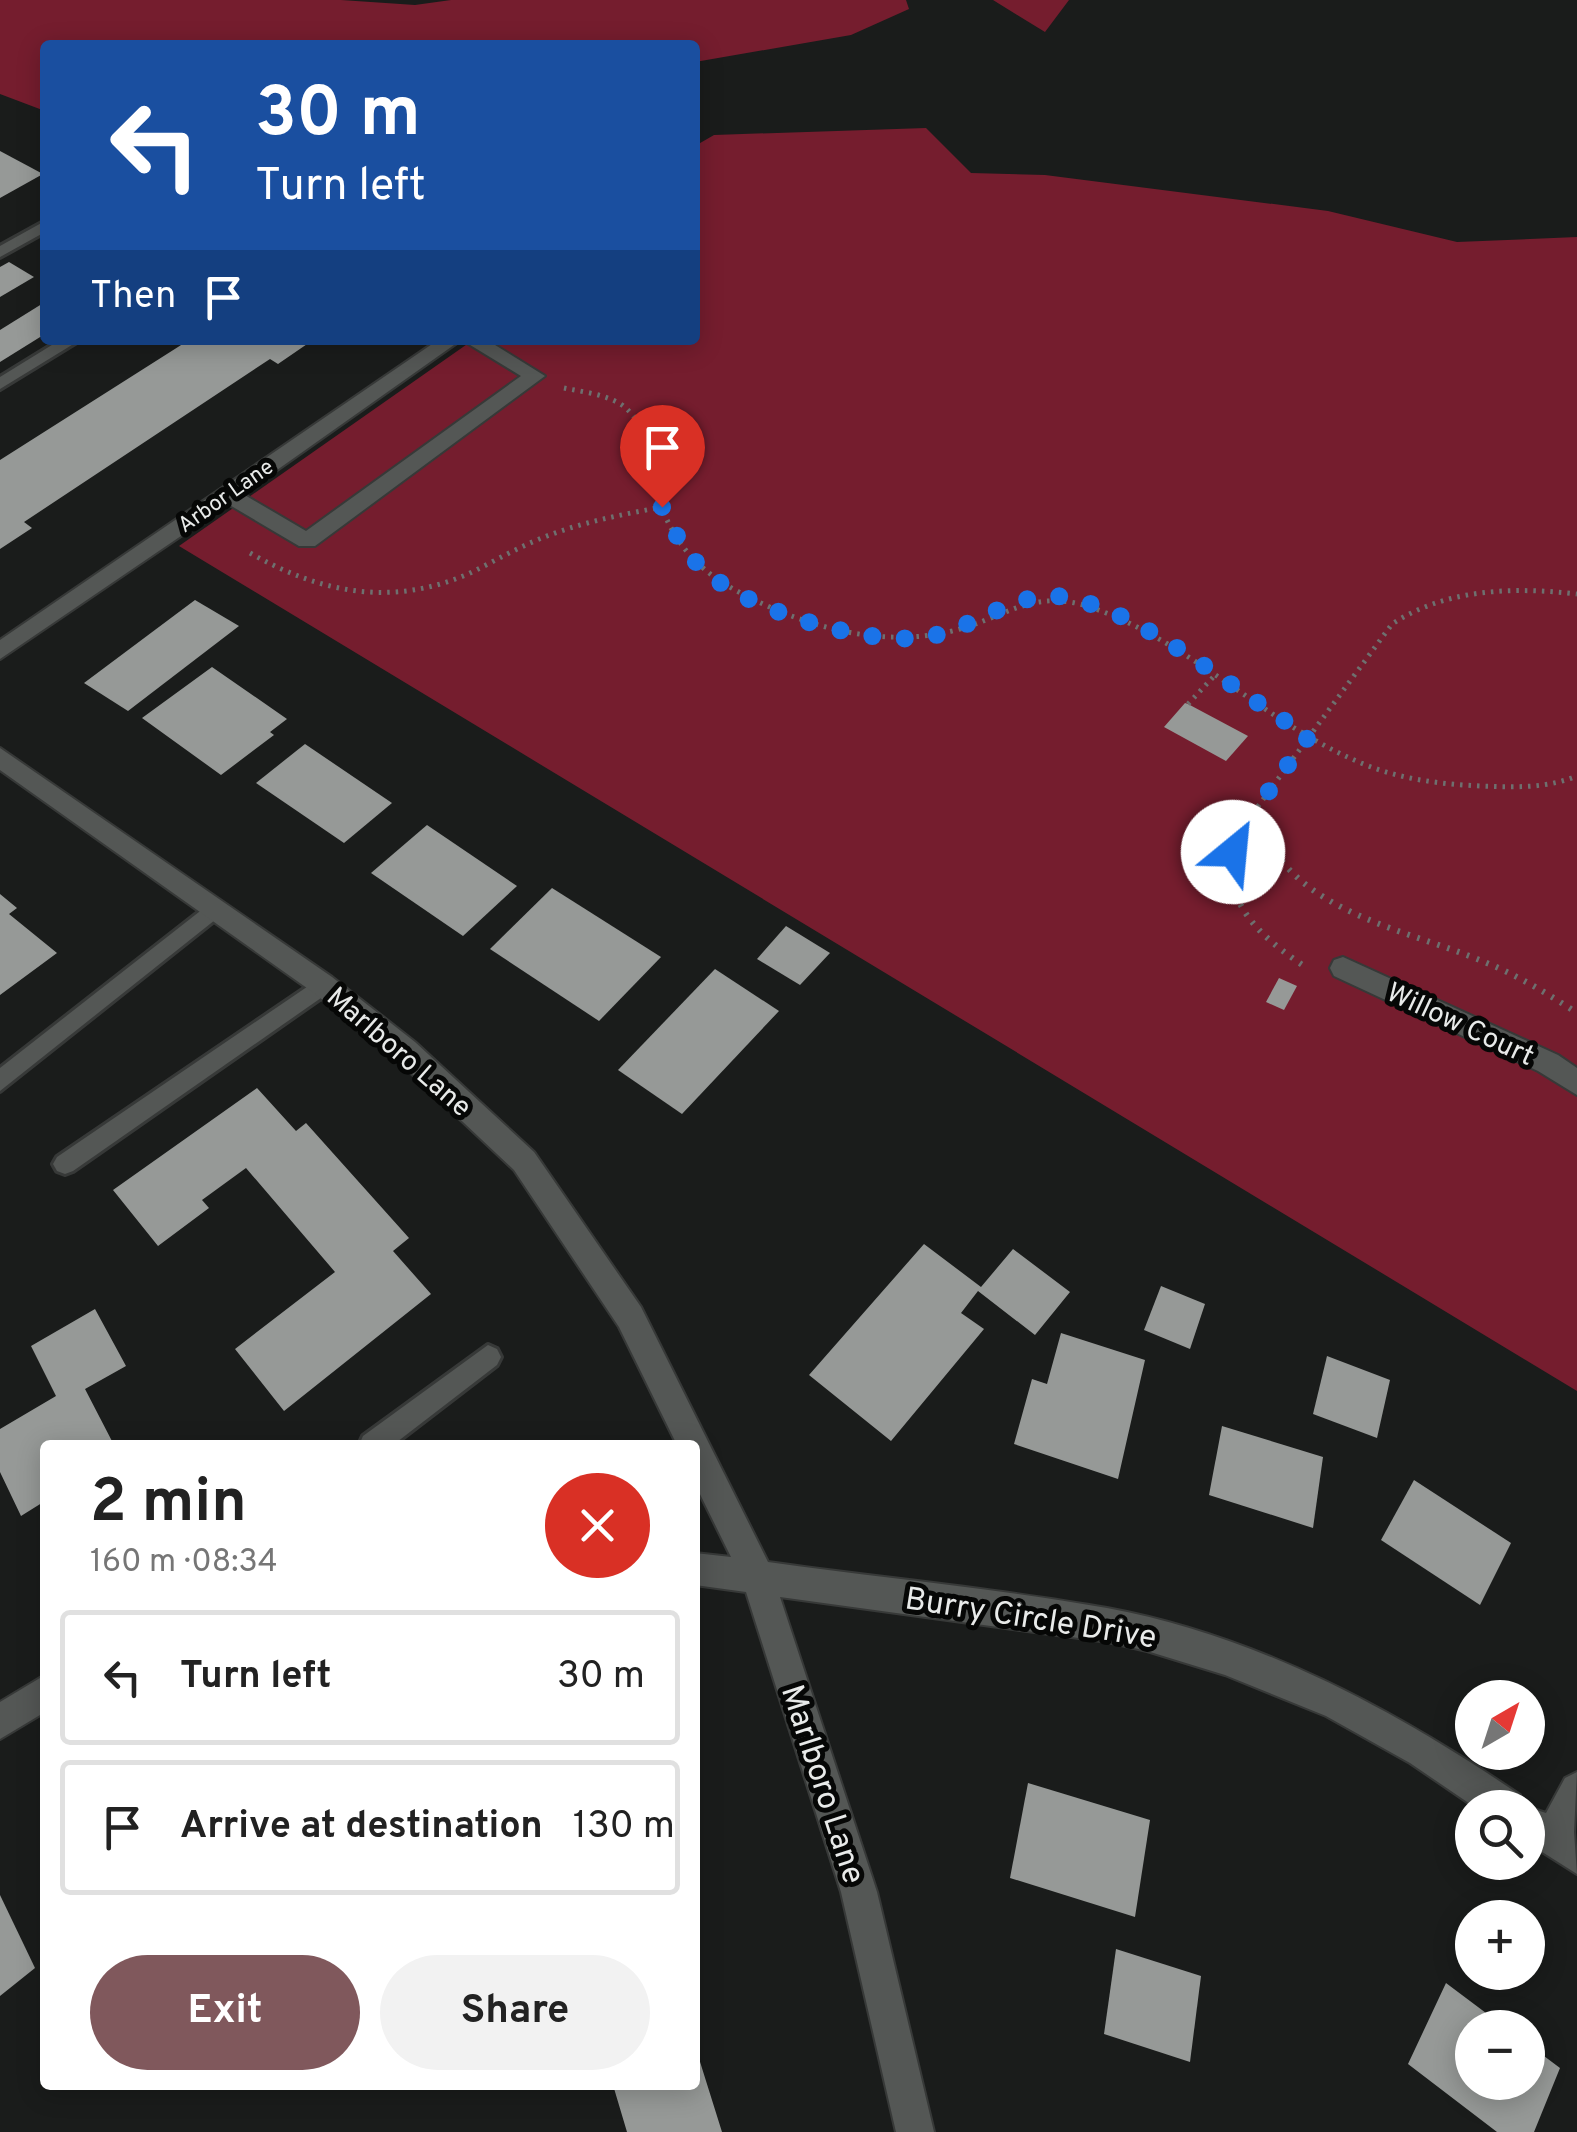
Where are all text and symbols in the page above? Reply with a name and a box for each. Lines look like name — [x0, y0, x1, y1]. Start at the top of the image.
text: 30 m — [255, 72, 421, 161]
icon: left — [90, 80, 220, 210]
text: Turn left — [255, 159, 426, 216]
icon: arrive — [196, 270, 251, 325]
text: Then — [90, 273, 176, 322]
pin — [620, 405, 705, 508]
icon: arrive — [635, 420, 690, 475]
street label: Arbor Lane — [173, 454, 280, 540]
position arrow — [1181, 800, 1285, 904]
street label: Willow Court — [1380, 976, 1539, 1076]
street label: Marlboro Lane — [318, 980, 478, 1126]
text: 2 min — [90, 1467, 247, 1543]
button: close — [545, 1473, 650, 1578]
text: 160 m · 08:34 — [90, 1543, 278, 1583]
street label: Burry Circle Drive — [902, 1580, 1159, 1660]
icon: left — [95, 1650, 150, 1705]
text: Turn left — [180, 1653, 332, 1702]
text: 30 m — [557, 1653, 645, 1702]
street label: Marlboro Lane — [770, 1680, 872, 1889]
north arrow — [1455, 1680, 1545, 1770]
map controls — [1455, 1680, 1545, 2100]
button: search — [1455, 1790, 1545, 1880]
icon: arrive — [95, 1800, 150, 1855]
text: Arrive at destination — [180, 1803, 543, 1852]
text: 130 m — [573, 1803, 675, 1852]
button: + — [1455, 1900, 1545, 1990]
button: Exit — [90, 1955, 360, 2070]
button: Share — [380, 1955, 650, 2070]
button: − — [1455, 2010, 1545, 2100]

